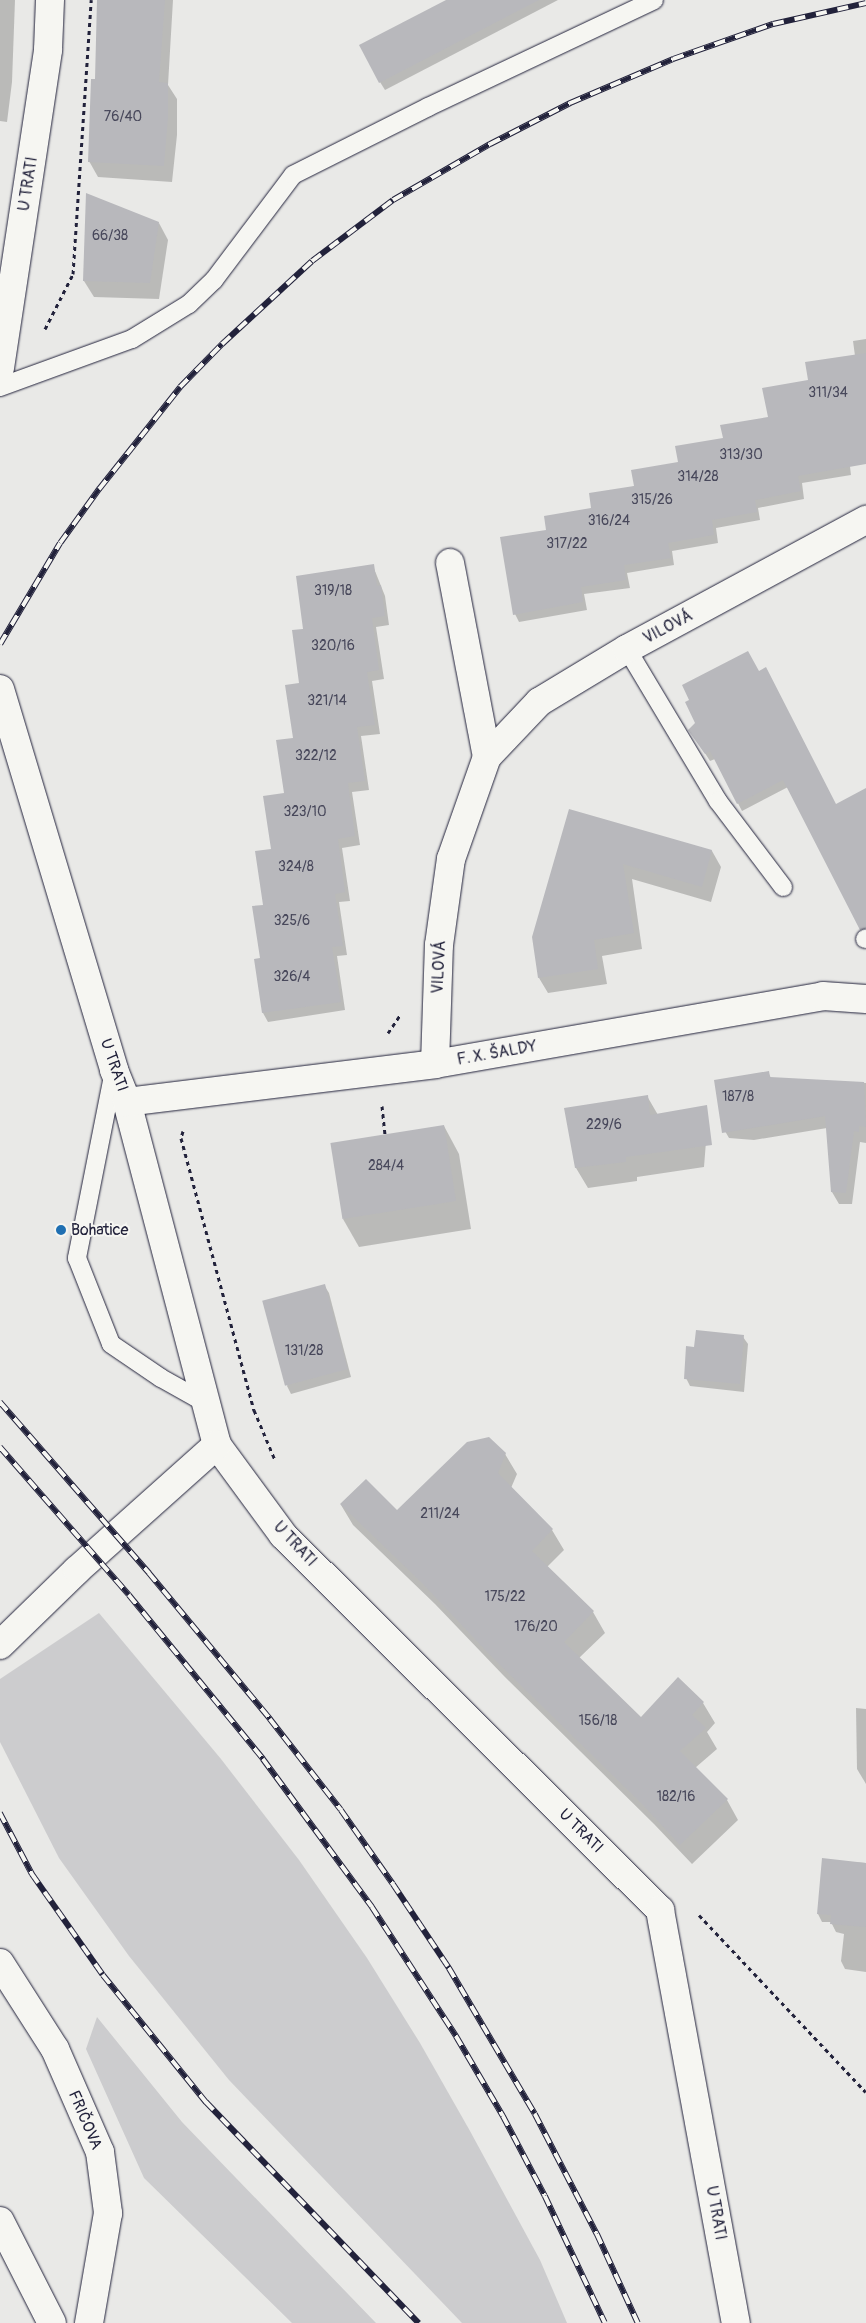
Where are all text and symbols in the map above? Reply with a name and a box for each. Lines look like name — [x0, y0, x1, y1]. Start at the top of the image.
house number: 76/40 — [104, 109, 142, 125]
street label: U TRATI — [14, 155, 42, 213]
house number: 66/38 — [92, 228, 128, 244]
house number: 311/34 — [808, 385, 848, 401]
house number: 313/30 — [719, 447, 763, 463]
house number: 314/28 — [677, 469, 719, 485]
house number: 315/26 — [631, 492, 673, 508]
house number: 316/24 — [588, 513, 630, 529]
house number: 317/22 — [546, 536, 588, 552]
house number: 319/18 — [314, 583, 352, 599]
street label: VILOVÁ — [640, 606, 696, 648]
house number: 320/16 — [311, 638, 355, 654]
house number: 321/14 — [307, 693, 347, 709]
house number: 322/12 — [295, 748, 337, 764]
house number: 323/10 — [283, 804, 327, 820]
house number: 324/8 — [278, 859, 314, 875]
house number: 325/6 — [274, 913, 310, 929]
street label: VILOVÁ — [428, 940, 450, 994]
house number: 326/4 — [274, 969, 310, 985]
street label: U TRATI — [96, 1036, 132, 1094]
street label: F. X. ŠALDY — [456, 1037, 538, 1069]
house number: 187/8 — [722, 1089, 754, 1105]
house number: 229/6 — [586, 1117, 622, 1133]
house number: 284/4 — [368, 1158, 404, 1174]
place label: Bohatice — [71, 1220, 128, 1240]
marker: Bohatice — [55, 1224, 67, 1236]
house number: 131/28 — [285, 1343, 323, 1359]
house number: 211/24 — [420, 1506, 460, 1522]
street label: U TRATI — [269, 1517, 321, 1571]
house number: 175/22 — [484, 1589, 526, 1605]
house number: 176/20 — [514, 1619, 558, 1635]
house number: 156/18 — [579, 1713, 617, 1729]
house number: 182/16 — [656, 1789, 696, 1805]
street label: U TRATI — [555, 1805, 607, 1857]
street label: FRIČOVA — [64, 2088, 106, 2152]
street label: U TRATI — [702, 2184, 730, 2242]

